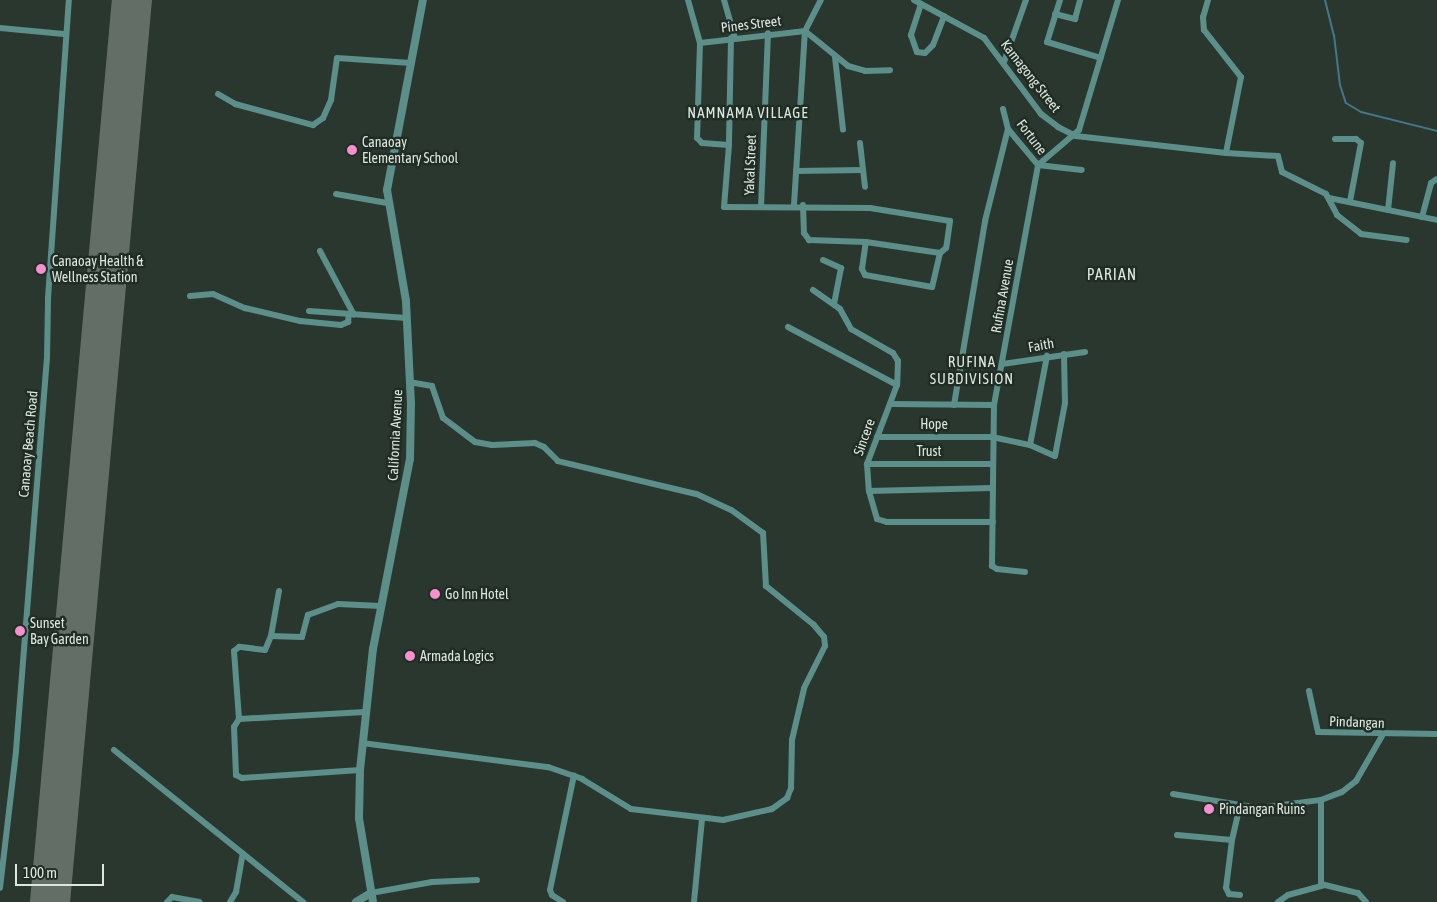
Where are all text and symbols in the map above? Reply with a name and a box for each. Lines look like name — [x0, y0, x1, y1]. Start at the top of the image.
street label: Pines Street — [720, 12, 782, 36]
street label: Kamagong Street — [997, 36, 1065, 116]
district label: NAMNAMA VILLAGE — [685, 104, 811, 122]
street label: Fortune — [1013, 116, 1051, 158]
place label: Canaoay Elementary School — [362, 134, 458, 166]
street label: Yakal Street — [741, 134, 759, 196]
marker: Canaoay Elementary School — [346, 144, 358, 156]
place label: Canaoay Health & Wellness Station — [52, 253, 144, 286]
street label: Rufina Avenue — [987, 258, 1017, 334]
marker: Canaoay Health & Wellness Station — [34, 262, 48, 276]
district label: PARIAN — [1086, 264, 1138, 284]
street label: Faith — [1027, 334, 1055, 356]
district label: RUFINA SUBDIVISION — [928, 352, 1016, 387]
street label: California Avenue — [384, 389, 406, 481]
street label: Canaoay Beach Road — [15, 390, 41, 498]
street label: Sincere — [850, 416, 878, 458]
street label: Hope — [920, 416, 948, 432]
street label: Trust — [916, 443, 942, 459]
place label: Go Inn Hotel — [445, 586, 509, 602]
marker: Go Inn Hotel — [429, 588, 441, 600]
place label: Sunset Bay Garden — [30, 615, 89, 648]
marker: Sunset Bay Garden — [14, 625, 26, 637]
place label: Armada Logics — [420, 648, 494, 664]
marker: Armada Logics — [404, 650, 416, 662]
street label: Pindangan — [1329, 713, 1385, 731]
place label: Pindangan Ruins — [1219, 801, 1305, 817]
marker: Pindangan Ruins — [1203, 803, 1215, 815]
scale bar — [18, 854, 106, 886]
text: 100 m — [23, 864, 57, 881]

